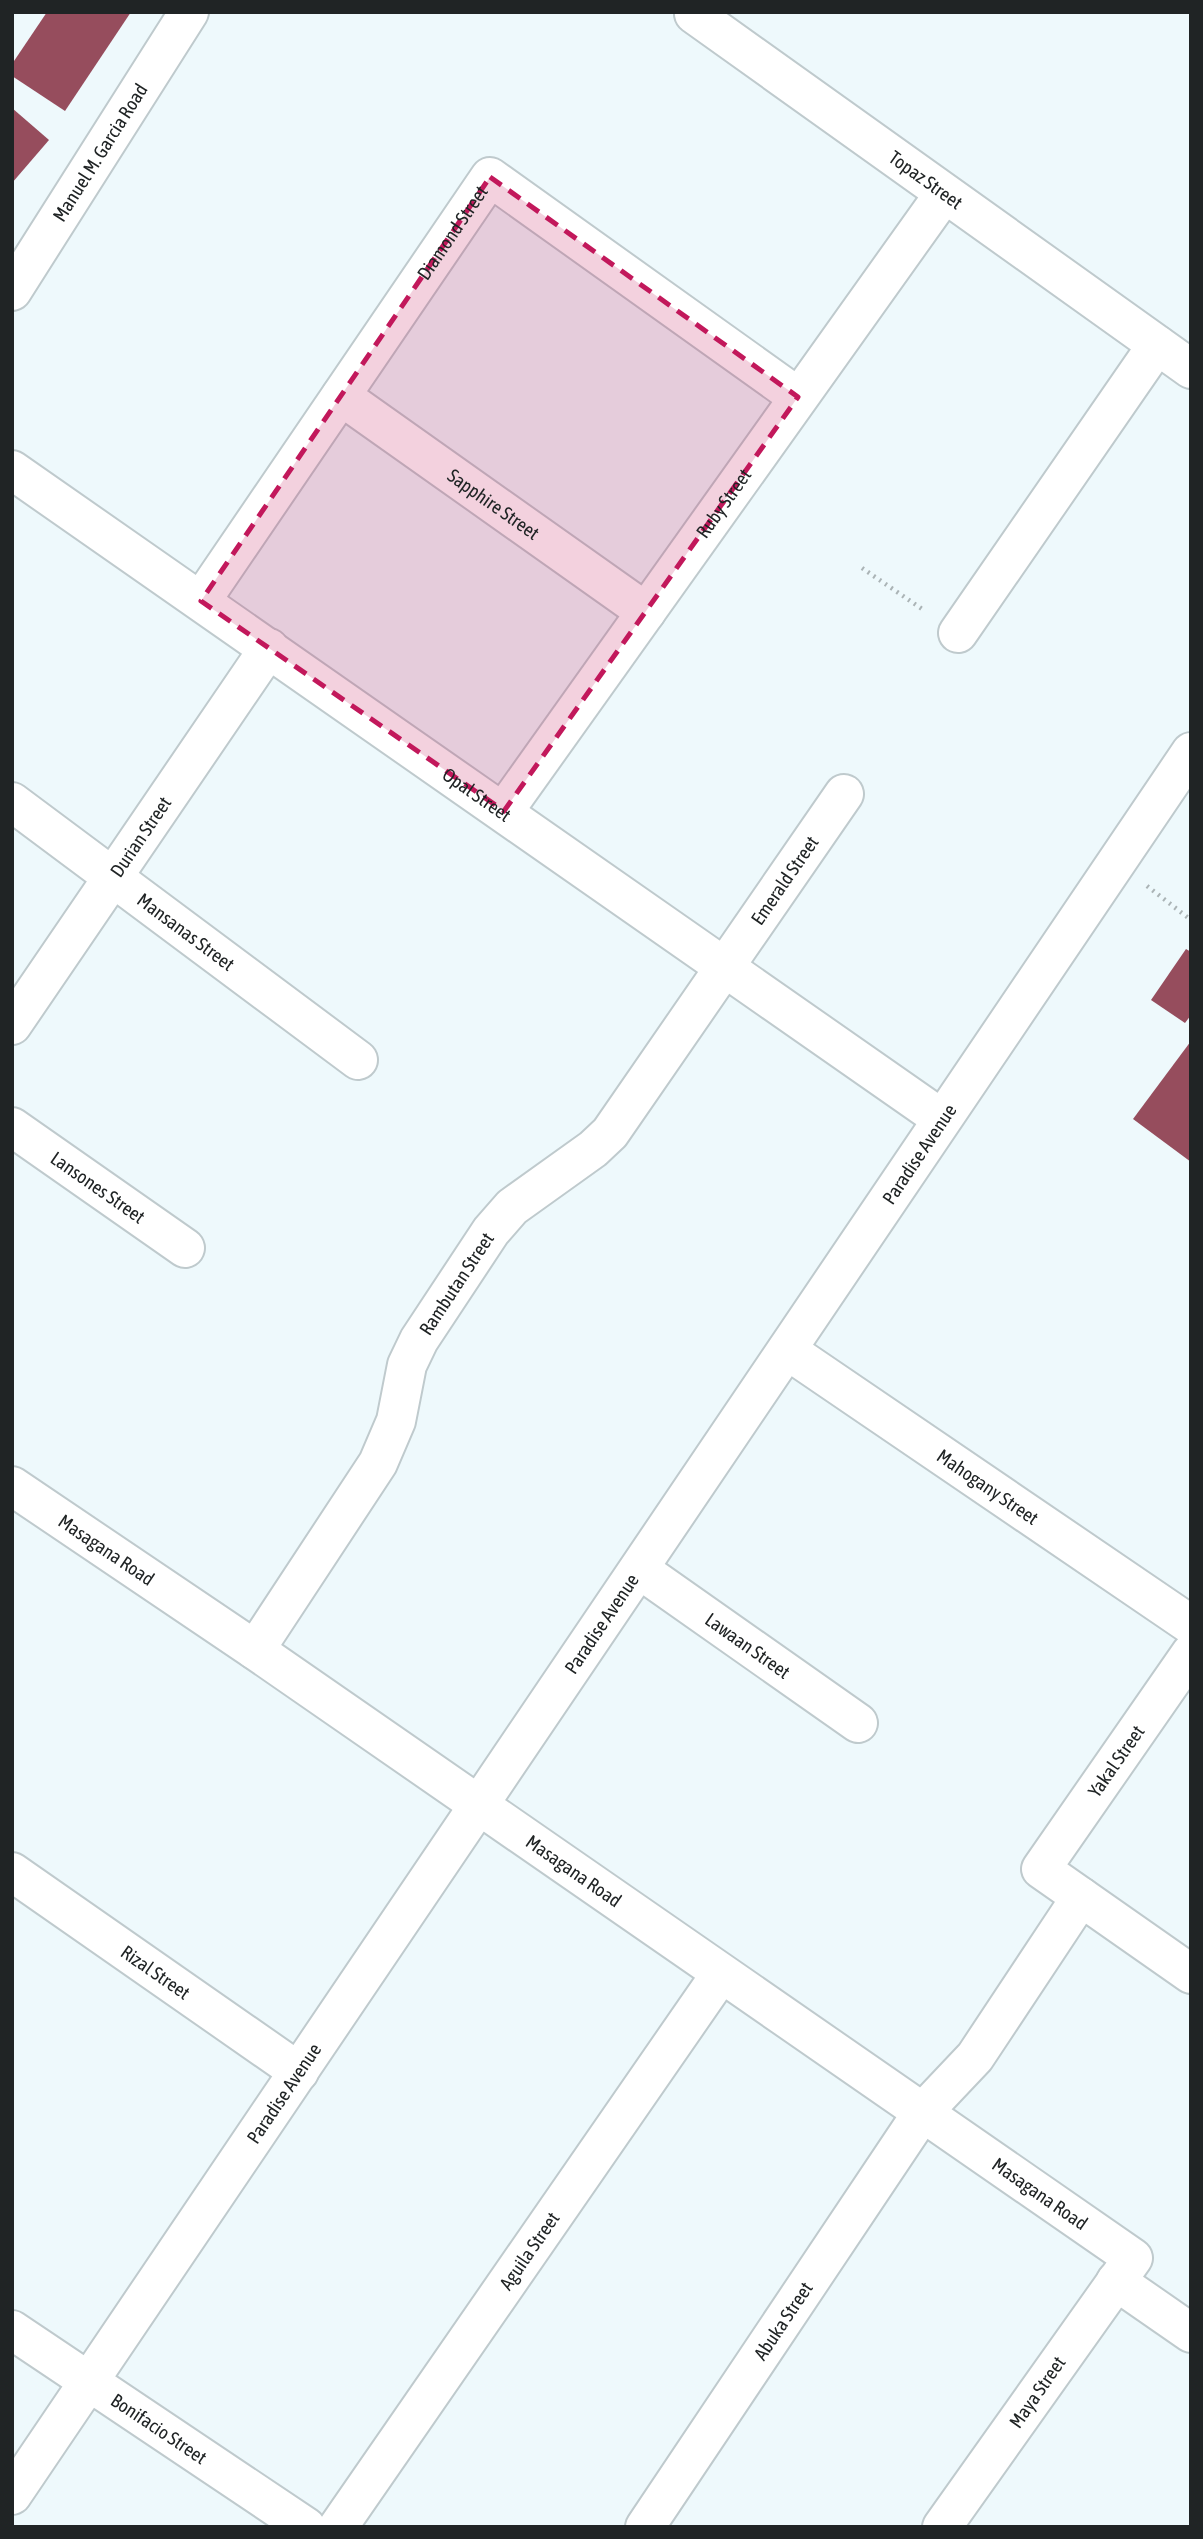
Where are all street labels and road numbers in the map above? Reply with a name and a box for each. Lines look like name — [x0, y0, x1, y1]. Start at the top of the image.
street label: Manuel M. Garcia Road — [48, 80, 152, 225]
street label: Topaz Street — [885, 146, 967, 213]
street label: Diamond Street — [412, 181, 492, 284]
street label: Sapphire Street — [444, 464, 544, 544]
street label: Ruby Street — [691, 464, 756, 542]
street label: Opal Street — [439, 763, 515, 826]
street label: Durian Street — [105, 792, 175, 881]
street label: Emerald Street — [746, 832, 823, 929]
street label: Mansanas Street — [133, 888, 239, 975]
street label: Paradise Avenue — [878, 1100, 961, 1208]
street label: Lansones Street — [47, 1147, 149, 1228]
street label: Rambutan Street — [415, 1228, 498, 1339]
street label: Mahogany Street — [933, 1445, 1043, 1529]
street label: Masagana Road — [54, 1510, 159, 1590]
street label: Paradise Avenue — [560, 1569, 643, 1678]
street label: Lawaan Street — [701, 1608, 794, 1683]
street label: Yakal Street — [1083, 1721, 1149, 1801]
street label: Masagana Road — [522, 1830, 626, 1911]
street label: Rizal Street — [117, 1940, 194, 2004]
street label: Paradise Avenue — [242, 2039, 325, 2147]
street label: Masagana Road — [988, 2153, 1092, 2234]
street label: Aguila Street — [495, 2208, 564, 2294]
street label: Abuka Street — [749, 2278, 817, 2364]
street label: Maya Street — [1004, 2352, 1070, 2432]
street label: Bonifacio Street — [107, 2389, 211, 2468]

